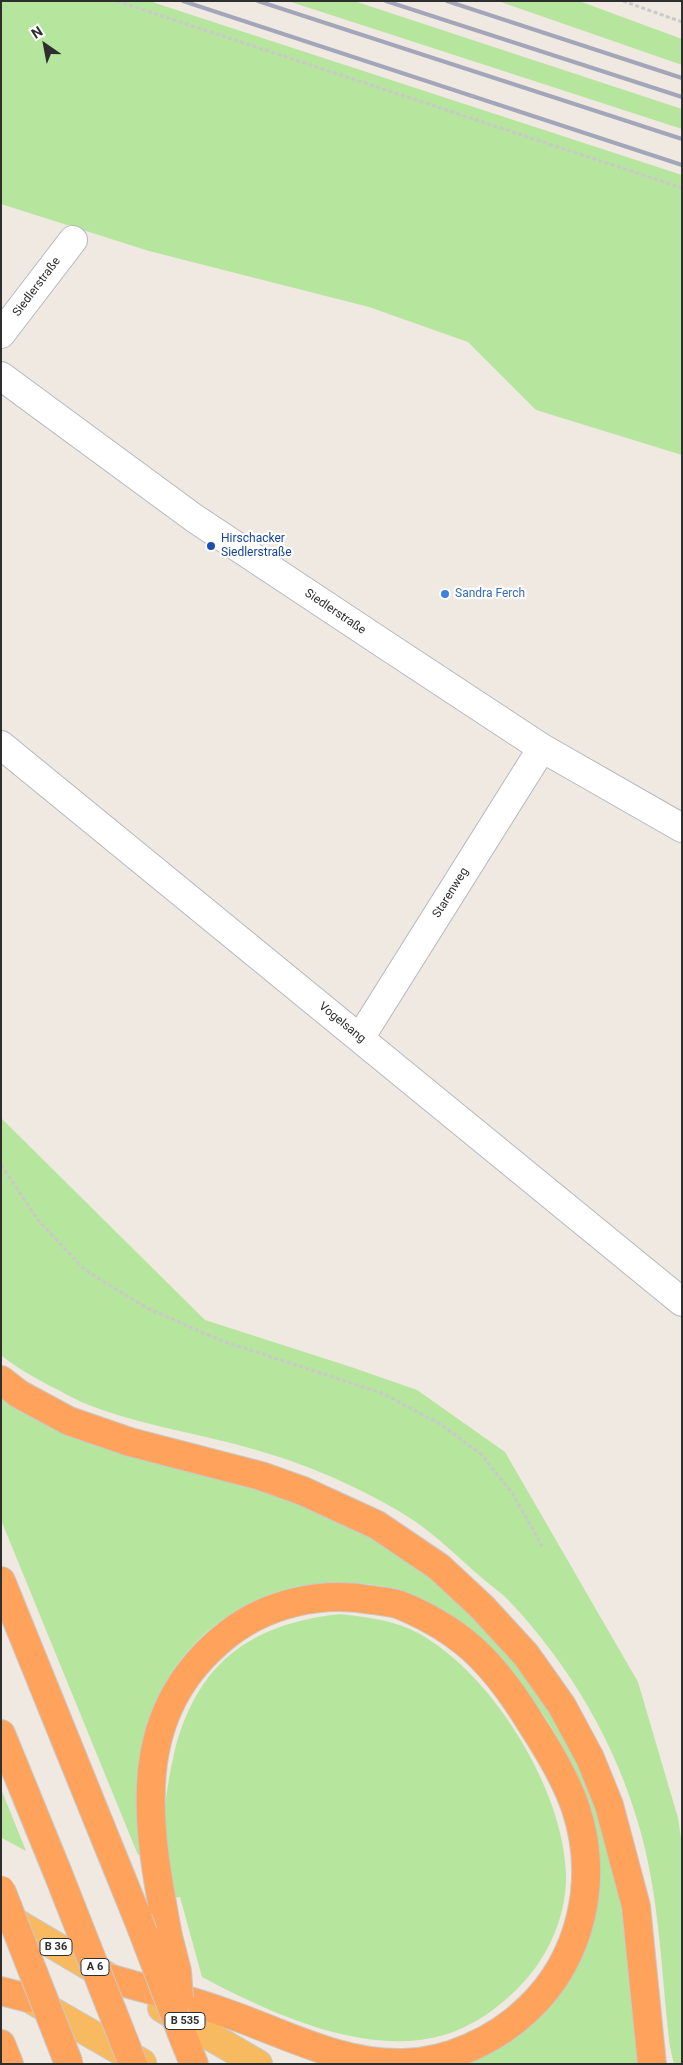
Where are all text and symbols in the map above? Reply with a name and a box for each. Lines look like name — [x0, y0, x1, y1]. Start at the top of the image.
north arrow — [20, 20, 70, 70]
text: N — [28, 23, 45, 42]
street label: Siedlerstraße — [10, 255, 64, 319]
place label: Hirschacker Siedlerstraße — [221, 532, 292, 560]
marker: Hirschacker Siedlerstraße — [205, 540, 217, 552]
street label: Siedlerstraße — [302, 586, 368, 638]
place label: Sandra Ferch — [455, 587, 525, 601]
marker: Sandra Ferch — [439, 588, 451, 600]
street label: Starenweg — [430, 865, 472, 921]
street label: Vogelsang — [316, 1000, 368, 1046]
road number: B 36 — [40, 1938, 72, 1955]
road number: A 6 — [81, 1958, 109, 1975]
road number: B 535 — [165, 2012, 205, 2030]

